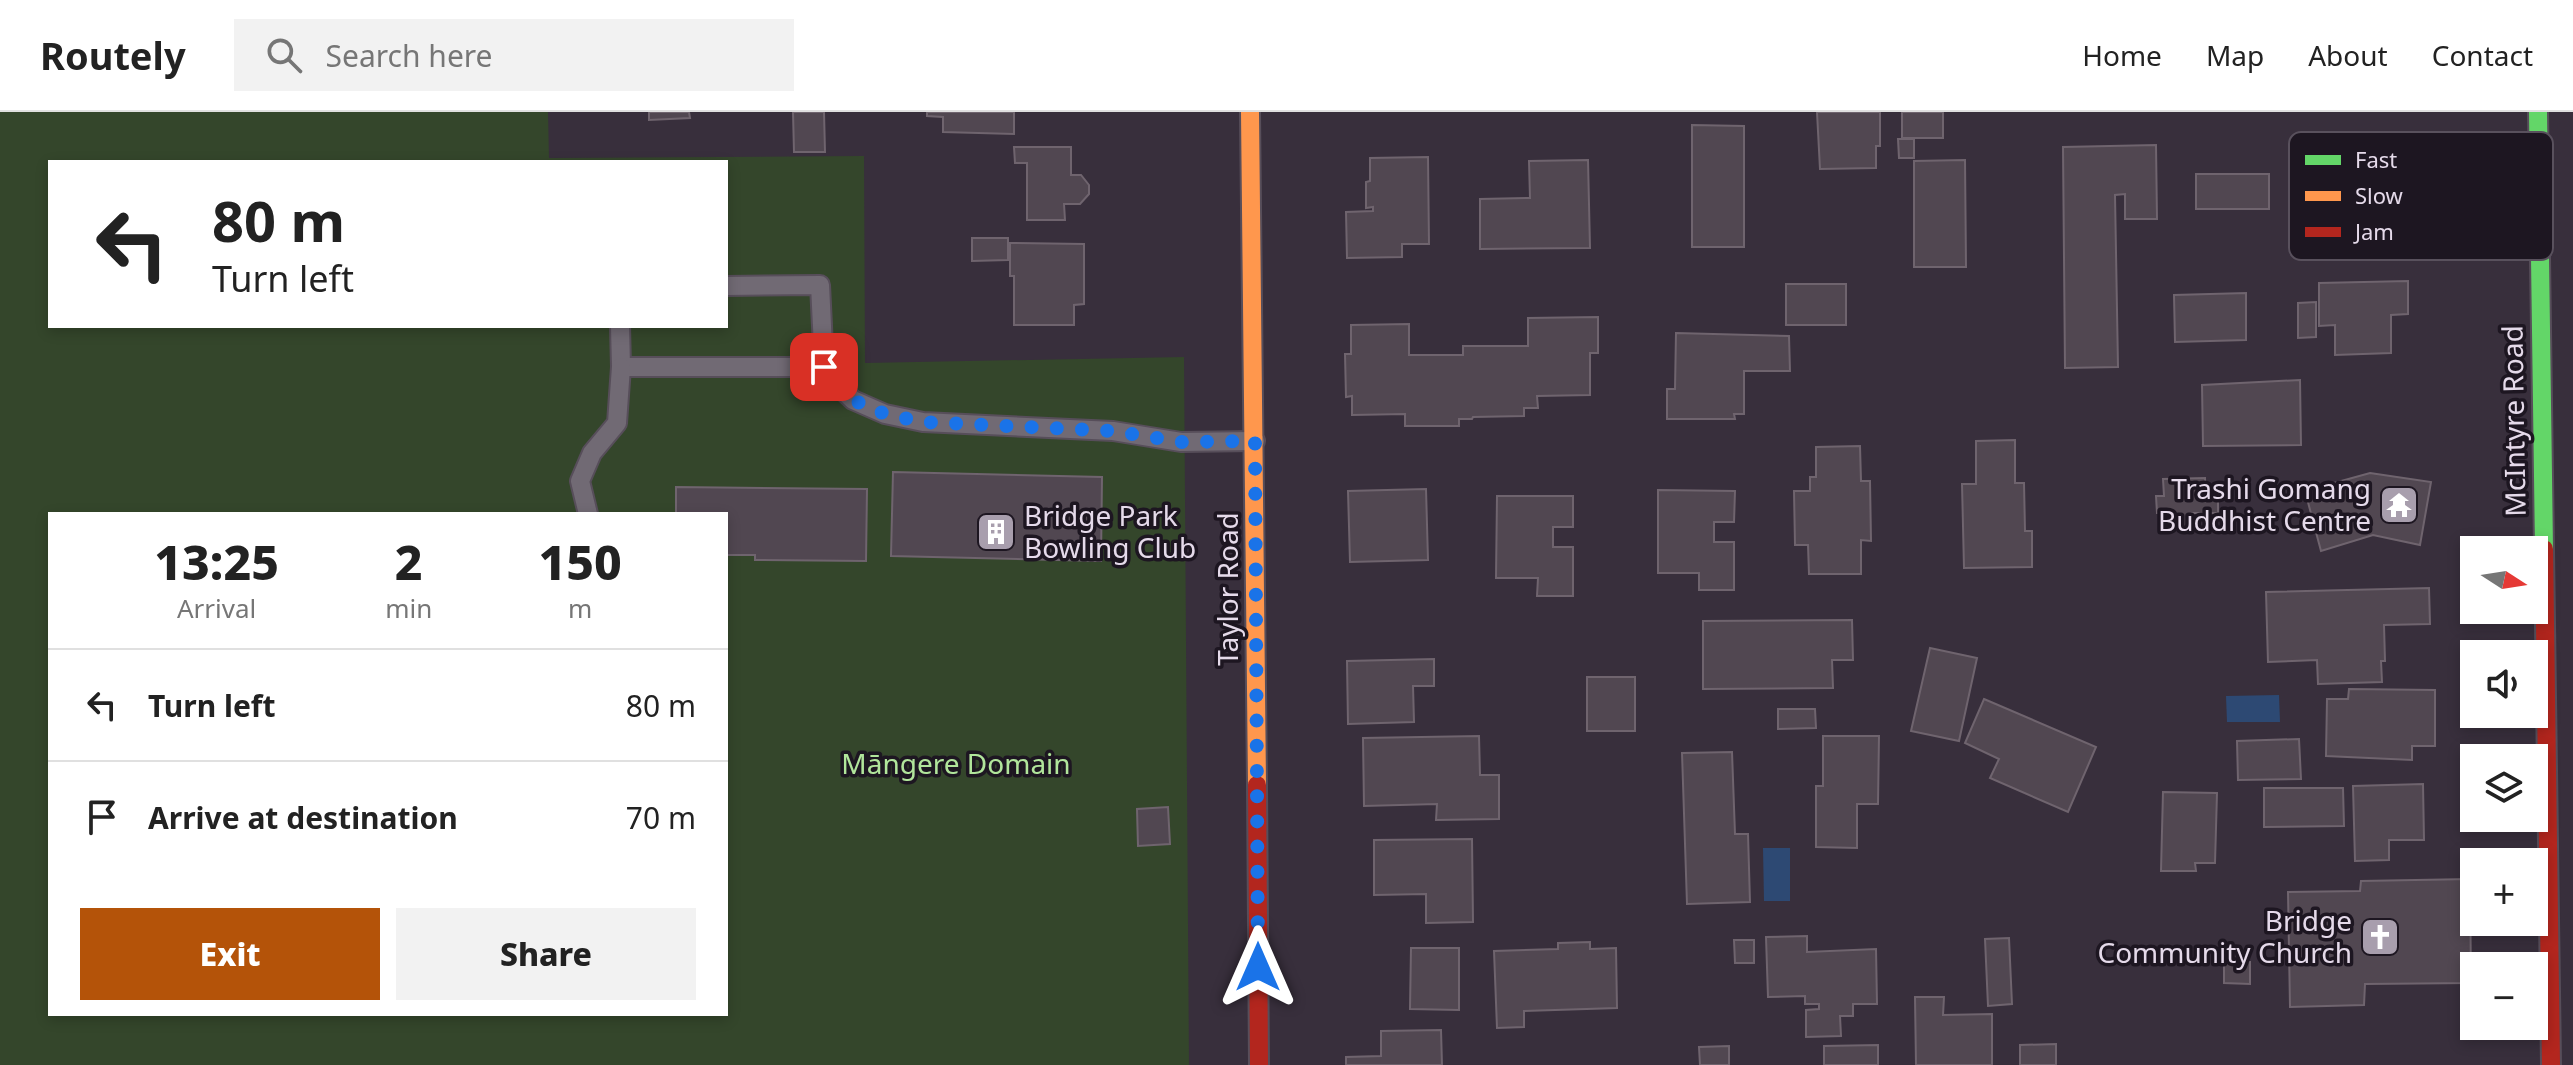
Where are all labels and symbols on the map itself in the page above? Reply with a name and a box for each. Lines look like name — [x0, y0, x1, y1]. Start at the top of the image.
legend — [2289, 132, 2553, 260]
text: Fast — [2355, 144, 2397, 174]
text: Slow — [2355, 180, 2404, 210]
text: Jam — [2353, 216, 2394, 246]
street label: McIntyre Road — [2492, 325, 2534, 517]
pin — [790, 333, 858, 401]
place label: Trashi Gomang Buddhist Centre — [2158, 469, 2371, 539]
temple icon: Trashi Gomang Buddhist Centre — [2378, 484, 2420, 526]
place label: Bridge Park Bowling Club — [1024, 496, 1196, 566]
building icon: Bridge Park Bowling Club — [975, 511, 1017, 553]
street label: Taylor Road — [1208, 512, 1246, 666]
north arrow — [2460, 536, 2548, 624]
park label: Māngere Domain — [841, 744, 1071, 782]
place label: Bridge Community Church — [2097, 901, 2352, 971]
church icon: Bridge Community Church — [2359, 916, 2401, 958]
position arrow — [1216, 925, 1300, 1009]

